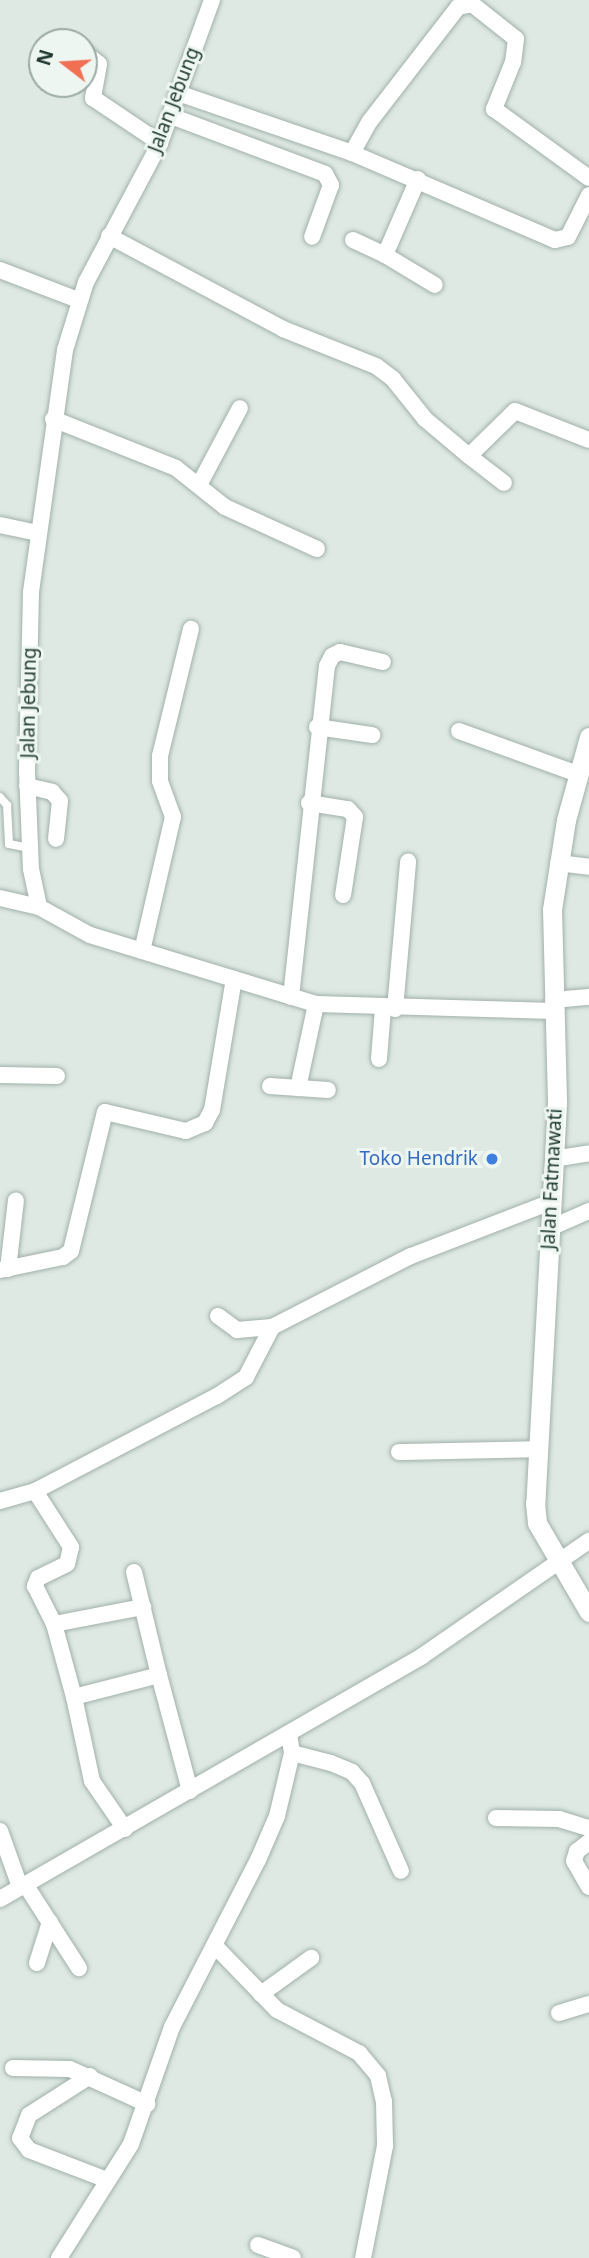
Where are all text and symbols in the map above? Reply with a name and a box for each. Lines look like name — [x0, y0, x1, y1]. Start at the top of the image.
north arrow — [28, 28, 98, 98]
street label: Jalan Jebung — [143, 44, 205, 156]
text: N — [30, 46, 60, 69]
street label: Jalan Jebung — [17, 647, 41, 759]
street label: Jalan Fatmawati — [537, 1108, 567, 1250]
place label: Toko Hendrik — [360, 1148, 478, 1170]
marker: Toko Hendrik — [484, 1151, 500, 1167]

